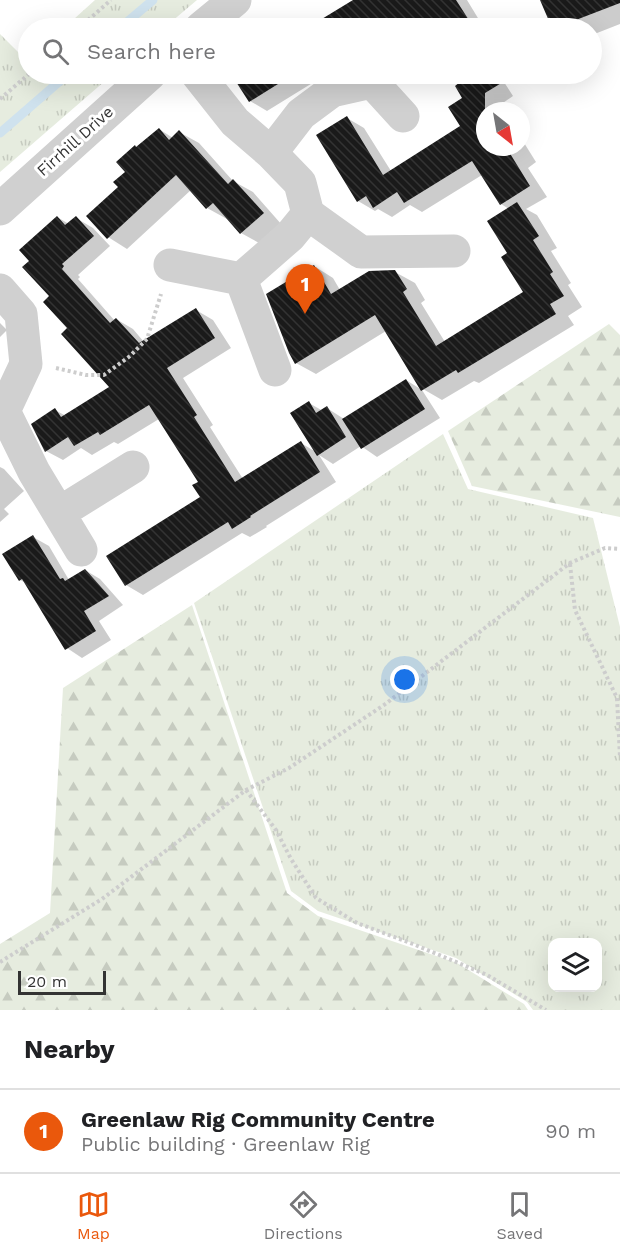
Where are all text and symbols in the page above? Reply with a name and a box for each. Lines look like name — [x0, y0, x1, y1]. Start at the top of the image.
search box — [18, 18, 602, 84]
icon: search — [39, 35, 72, 68]
text: Search here — [87, 39, 216, 64]
street label: Firrhill Drive — [33, 102, 117, 180]
north arrow — [476, 102, 530, 156]
pin: 1 — [286, 264, 324, 314]
your location — [390, 665, 419, 694]
map controls — [548, 938, 602, 992]
button: layers — [548, 938, 602, 992]
scale bar — [18, 968, 106, 996]
text: 20 m — [27, 972, 67, 991]
text: Nearby — [24, 1034, 115, 1064]
text: Greenlaw Rig Community Centre — [81, 1107, 435, 1132]
text: 1 — [39, 1119, 48, 1143]
text: 90 m — [545, 1119, 596, 1143]
text: Public building · Greenlaw Rig — [81, 1132, 370, 1156]
tab: Map — [77, 1188, 110, 1243]
tab: Directions — [264, 1188, 343, 1243]
tab: Saved — [497, 1188, 543, 1243]

